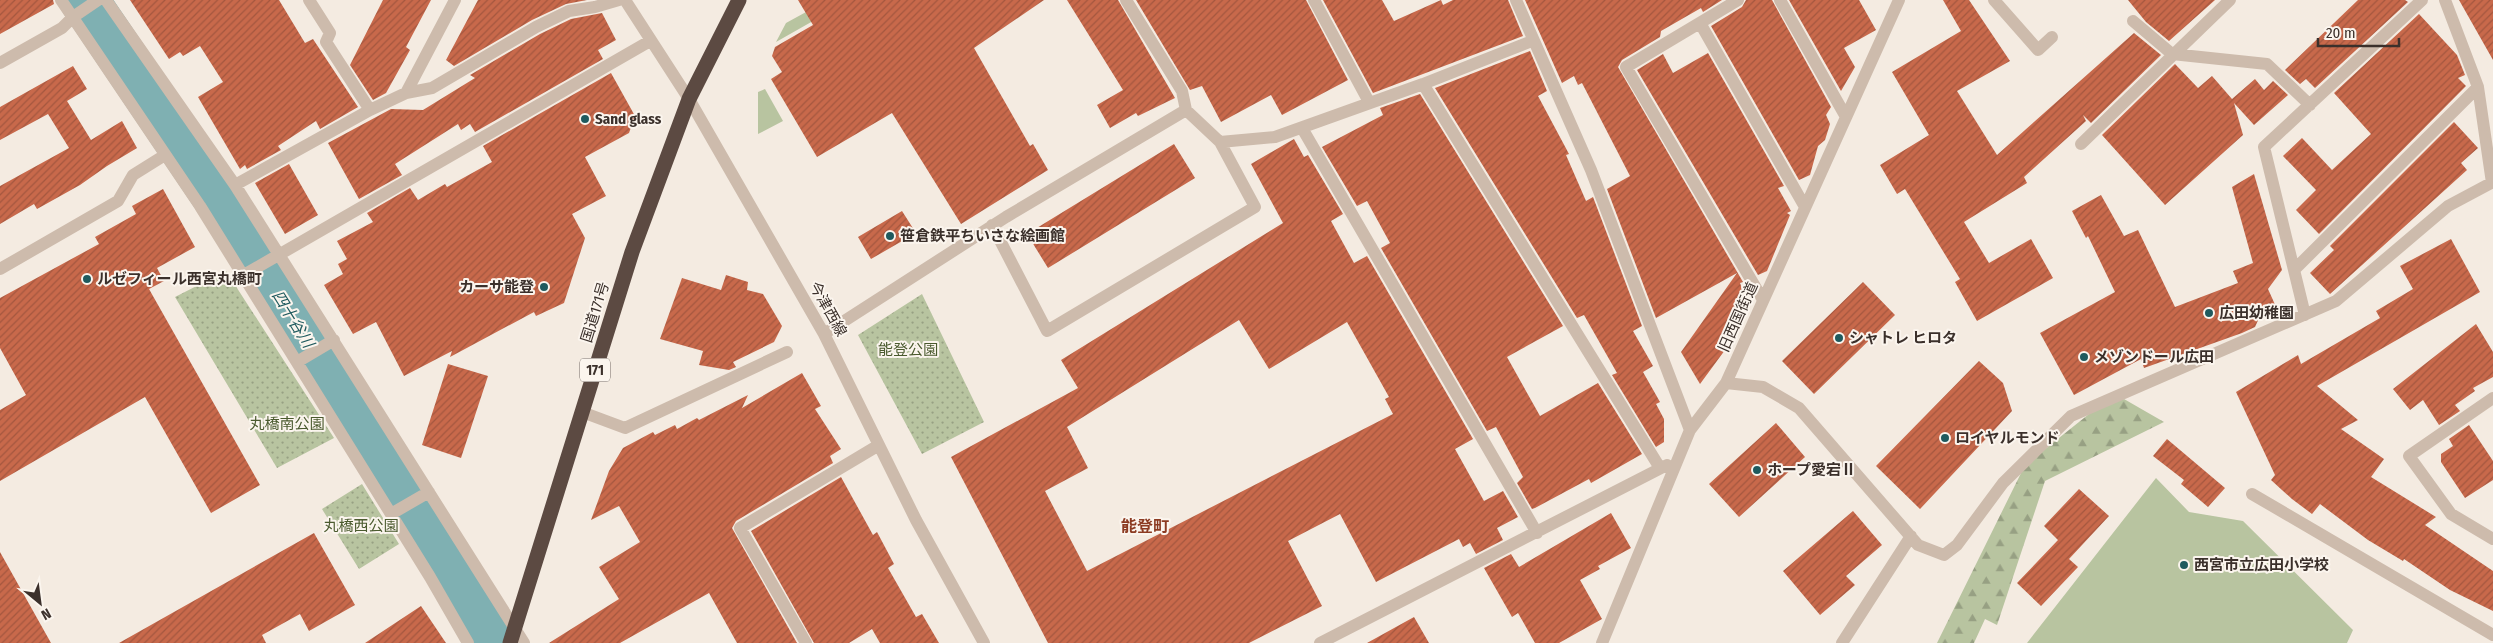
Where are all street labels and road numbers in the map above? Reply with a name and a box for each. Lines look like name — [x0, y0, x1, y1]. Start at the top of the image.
street label: 今津西線 — [806, 278, 850, 340]
street label: 国道171号 — [577, 279, 613, 345]
street label: 旧西国街道 — [1715, 279, 1761, 355]
road number: 171 — [580, 358, 610, 382]

